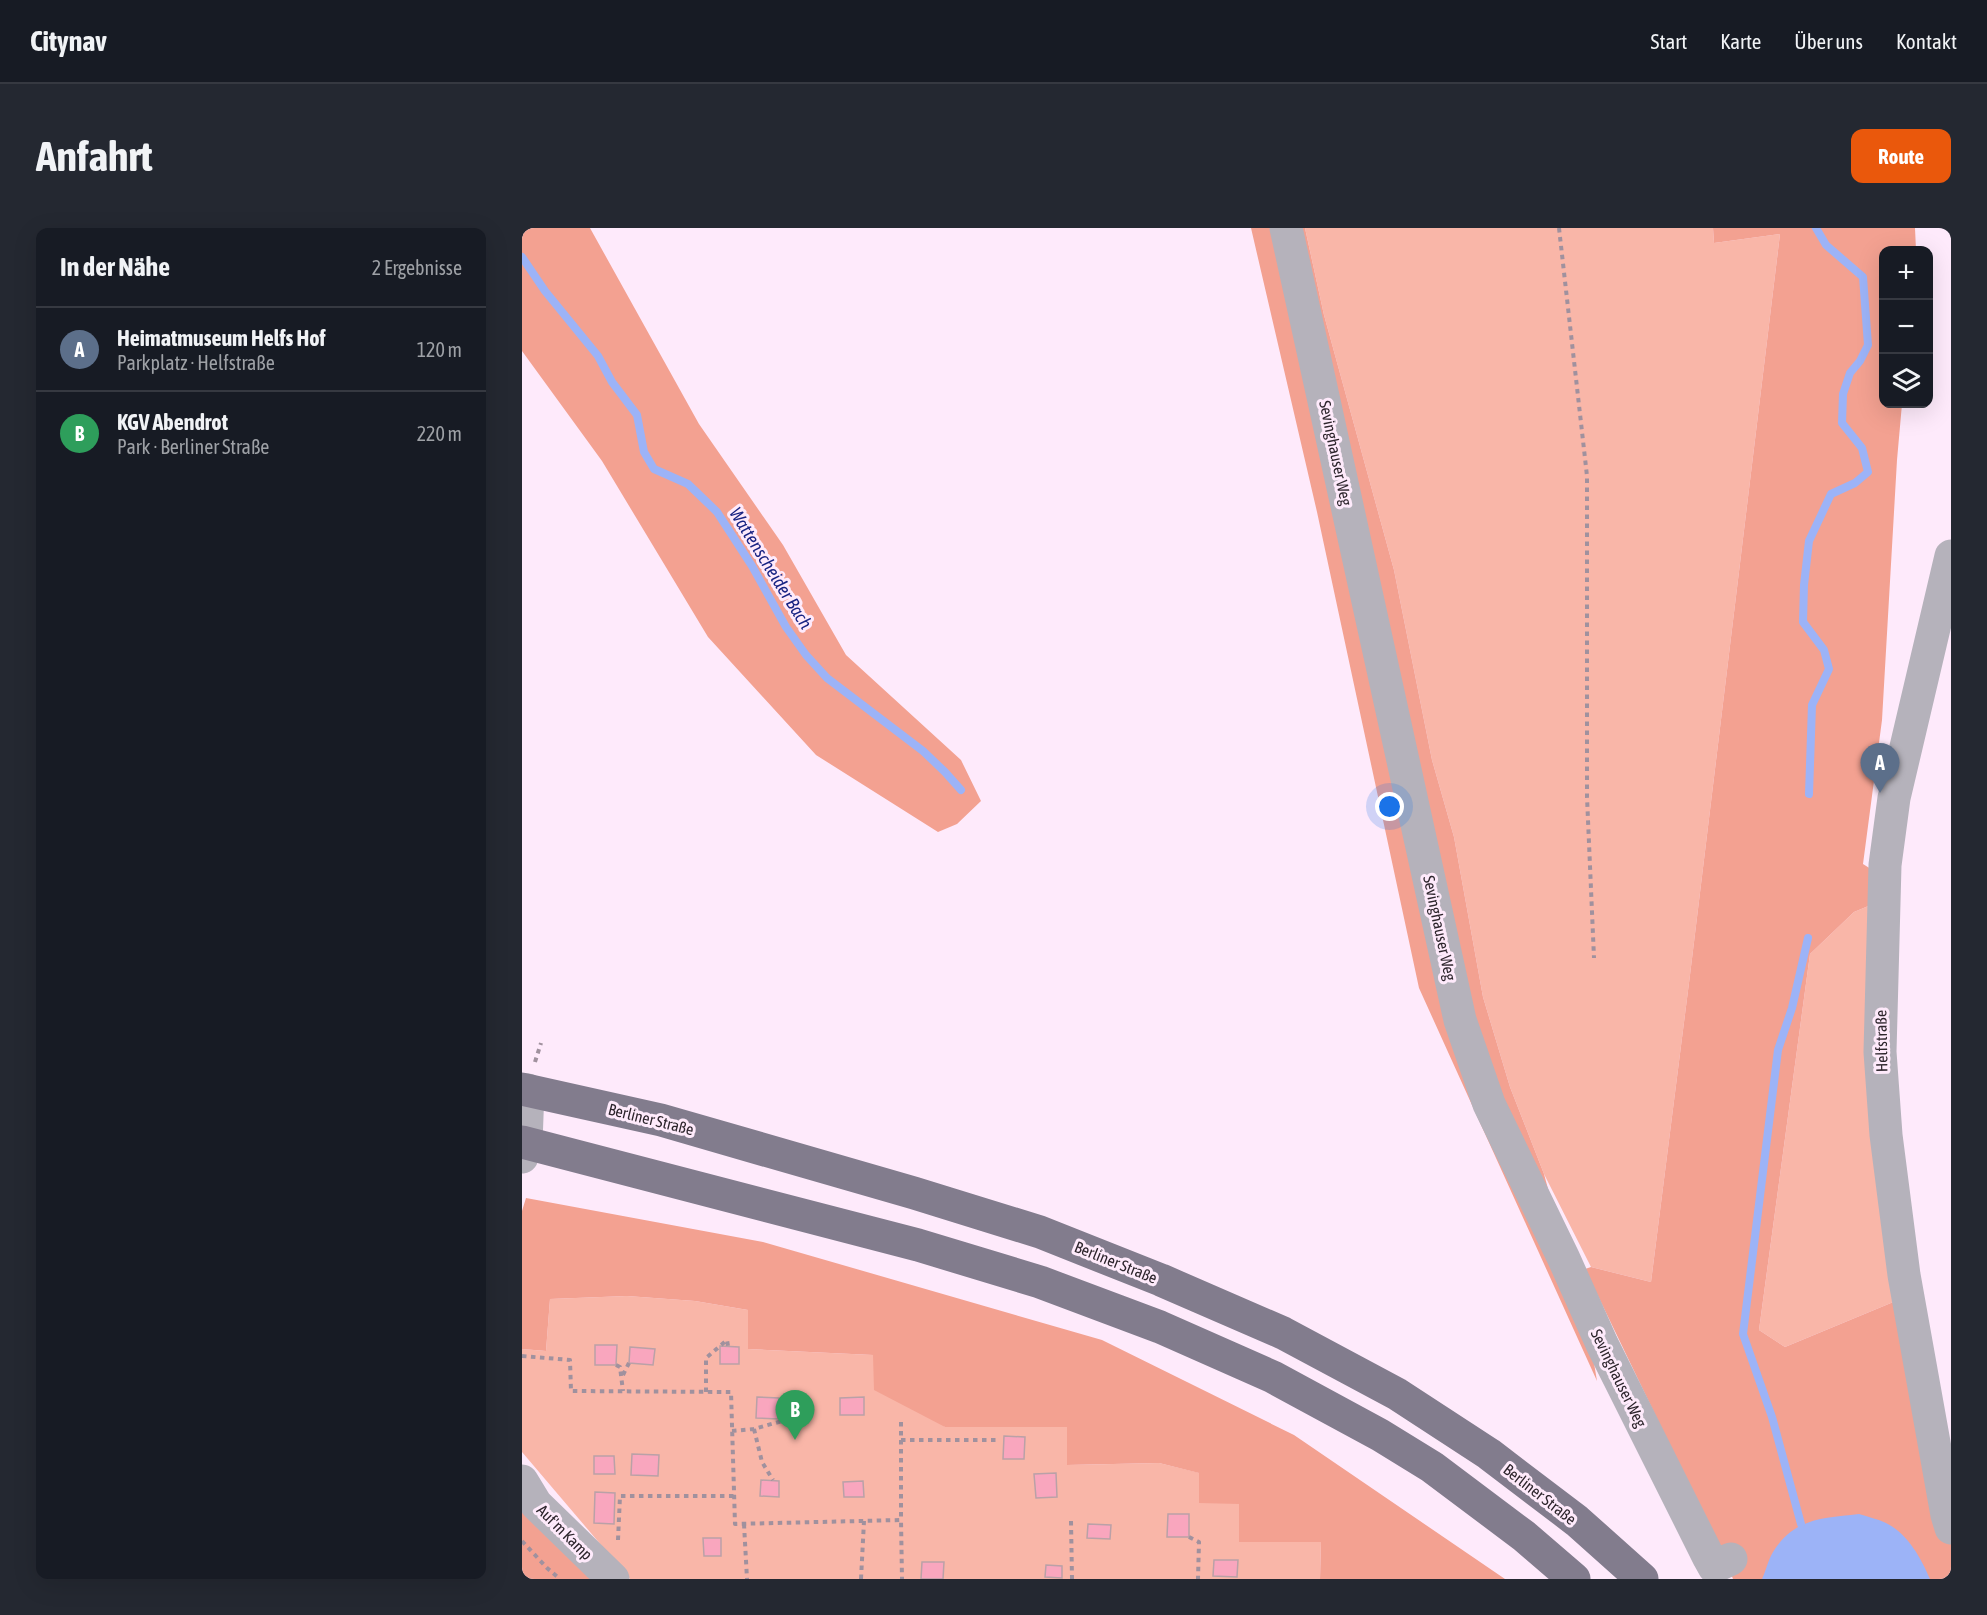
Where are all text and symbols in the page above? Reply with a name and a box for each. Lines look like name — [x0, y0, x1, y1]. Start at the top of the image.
text: Citynav — [30, 25, 107, 57]
text: Start — [1651, 29, 1687, 53]
text: Karte — [1720, 29, 1761, 53]
text: Über uns — [1794, 29, 1863, 53]
text: Kontakt — [1896, 29, 1957, 53]
button: Route — [1851, 129, 1951, 183]
text: Anfahrt — [36, 132, 153, 180]
map controls — [1879, 246, 1933, 408]
button: + — [1879, 246, 1933, 300]
text: In der Nähe — [60, 252, 170, 282]
text: 2 Ergebnisse — [372, 256, 462, 279]
button: − — [1879, 300, 1933, 354]
text: Heimatmuseum Helfs Hof — [117, 325, 326, 351]
text: A — [75, 338, 84, 361]
text: 120 m — [417, 338, 462, 361]
text: Parkplatz · Helfstraße — [117, 351, 275, 374]
button: layers — [1879, 354, 1933, 408]
street label: Sevinghauser Weg — [1315, 399, 1356, 507]
text: KGV Abendrot — [117, 409, 228, 435]
text: B — [75, 422, 84, 445]
text: 220 m — [417, 422, 462, 445]
text: Park · Berliner Straße — [117, 435, 269, 458]
water label: Wattenscheider Bach — [725, 504, 817, 633]
pin: A — [1860, 744, 1900, 793]
your location — [1375, 792, 1404, 821]
street label: Sevinghauser Weg — [1419, 874, 1460, 982]
street label: Helfstraße — [1871, 1010, 1891, 1072]
street label: Berliner Straße — [606, 1100, 696, 1138]
street label: Berliner Straße — [1072, 1237, 1160, 1287]
street label: Sevinghauser Weg — [1587, 1326, 1651, 1430]
pin: B — [776, 1390, 814, 1440]
street label: Berliner Straße — [1500, 1460, 1580, 1528]
street label: Auf'm Kamp — [533, 1501, 596, 1564]

